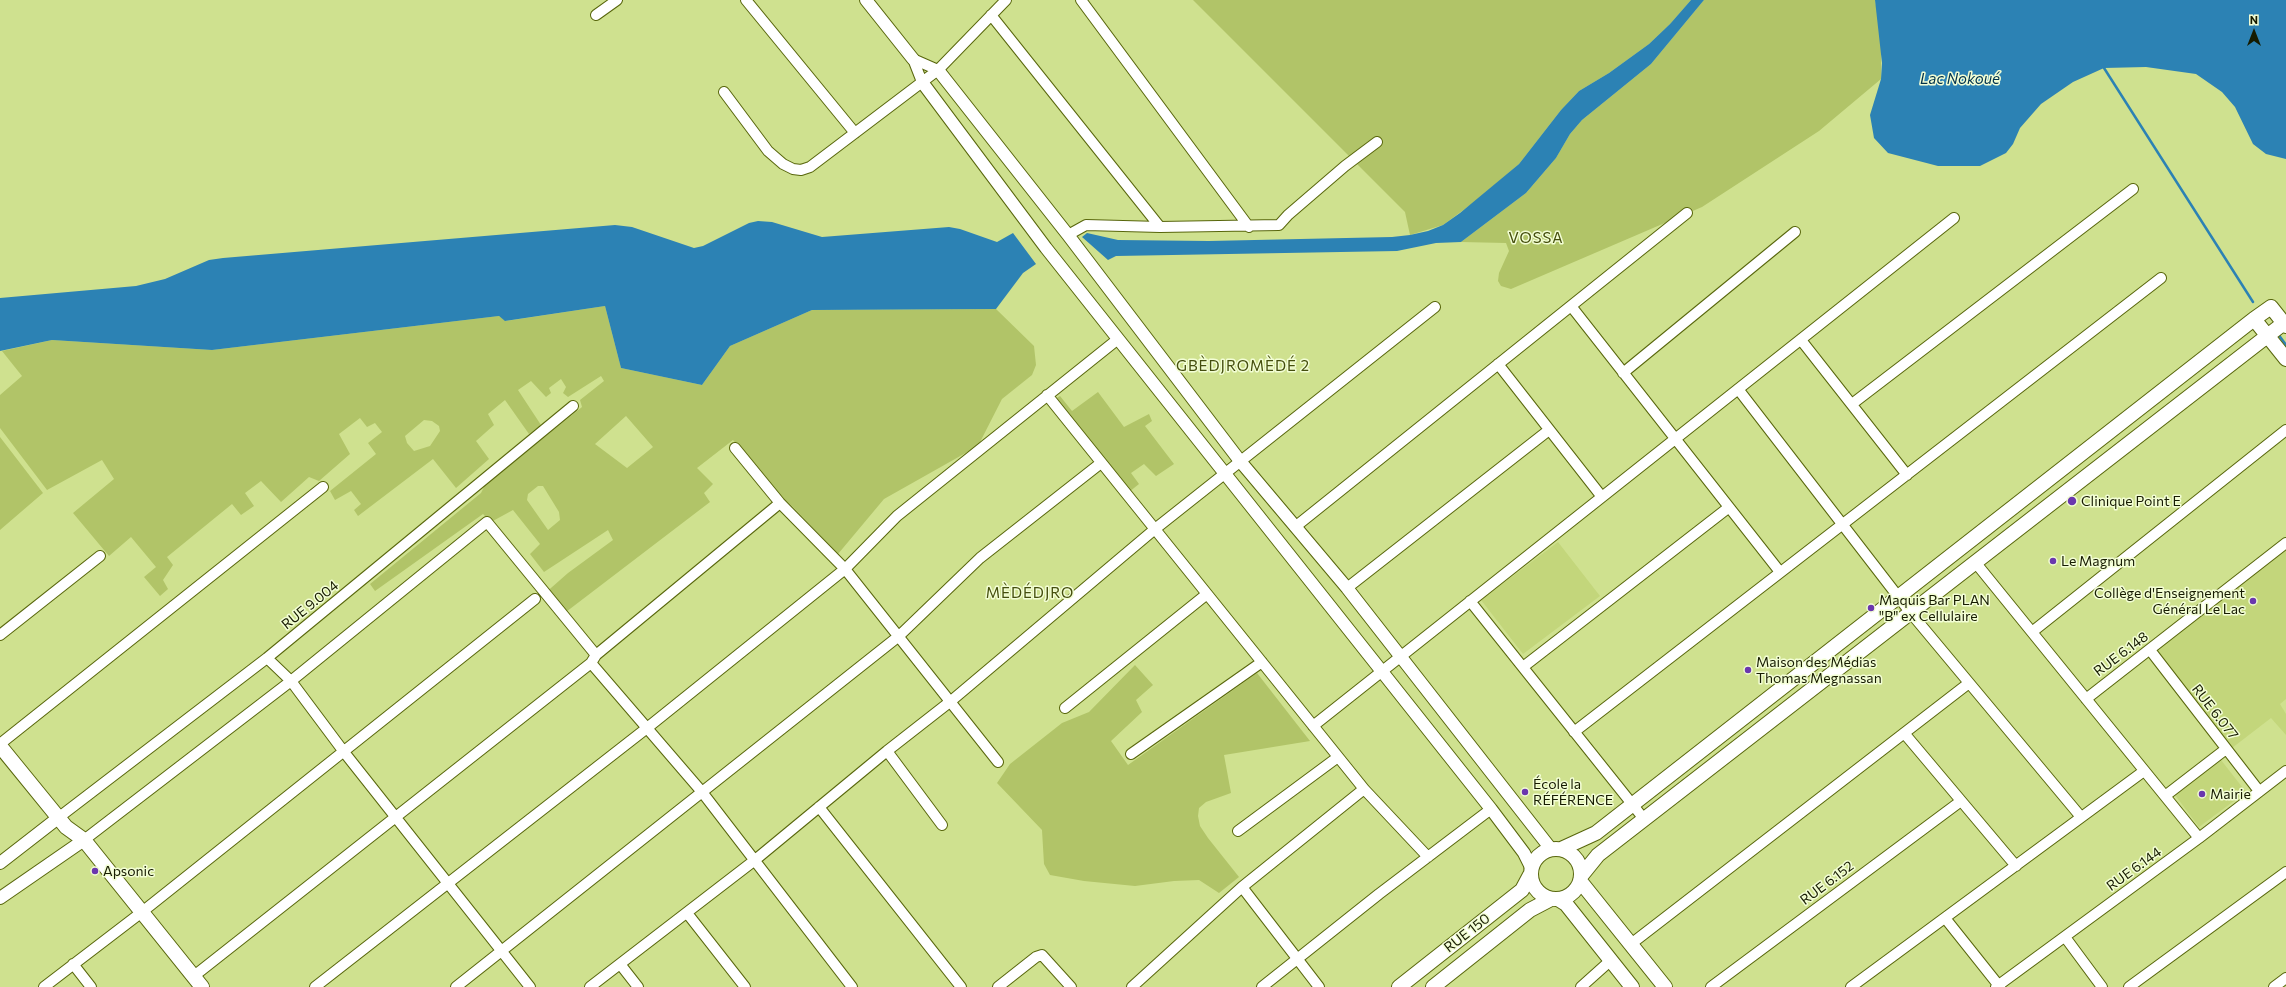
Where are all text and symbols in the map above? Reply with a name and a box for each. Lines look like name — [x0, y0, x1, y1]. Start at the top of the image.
north arrow — [2234, 12, 2274, 52]
text: N — [2250, 13, 2258, 26]
water label: Lac Nokoué — [1920, 70, 2000, 88]
district label: VOSSA — [1508, 229, 1564, 247]
district label: GBÈDJROMÈDÉ 2 — [1176, 357, 1310, 375]
place label: Clinique Point E — [2081, 493, 2181, 509]
marker: Clinique Point E — [2066, 495, 2078, 507]
place label: Le Magnum — [2061, 553, 2135, 569]
marker: Le Magnum — [2048, 556, 2058, 566]
street label: RUE 9.004 — [278, 577, 342, 633]
district label: MÈDÉDJRO — [986, 584, 1074, 602]
place label: Collège d'Enseignement Général Le Lac — [2094, 585, 2245, 618]
place label: Maquis Bar PLAN "B" ex Cellulaire — [1879, 592, 1990, 624]
marker: Collège d'Enseignement Général Le Lac — [2248, 596, 2258, 606]
marker: Maquis Bar PLAN "B" ex Cellulaire — [1866, 603, 1876, 613]
street label: RUE 6.148 — [2091, 628, 2151, 680]
place label: Maison des Médias Thomas Megnassan — [1756, 654, 1882, 686]
marker: Maison des Médias Thomas Megnassan — [1743, 665, 1753, 675]
street label: RUE 6.077 — [2188, 681, 2242, 743]
place label: École la RÉFÉRENCE — [1533, 776, 1613, 808]
place label: Mairie — [2210, 786, 2251, 802]
marker: École la RÉFÉRENCE — [1520, 787, 1530, 797]
marker: Mairie — [2197, 789, 2207, 799]
street label: RUE 6.144 — [2103, 844, 2165, 894]
street label: RUE 6.152 — [1797, 857, 1857, 909]
place label: Apsonic — [103, 863, 154, 879]
marker: Apsonic — [90, 866, 100, 876]
street label: RUE 150 — [1441, 910, 1493, 956]

